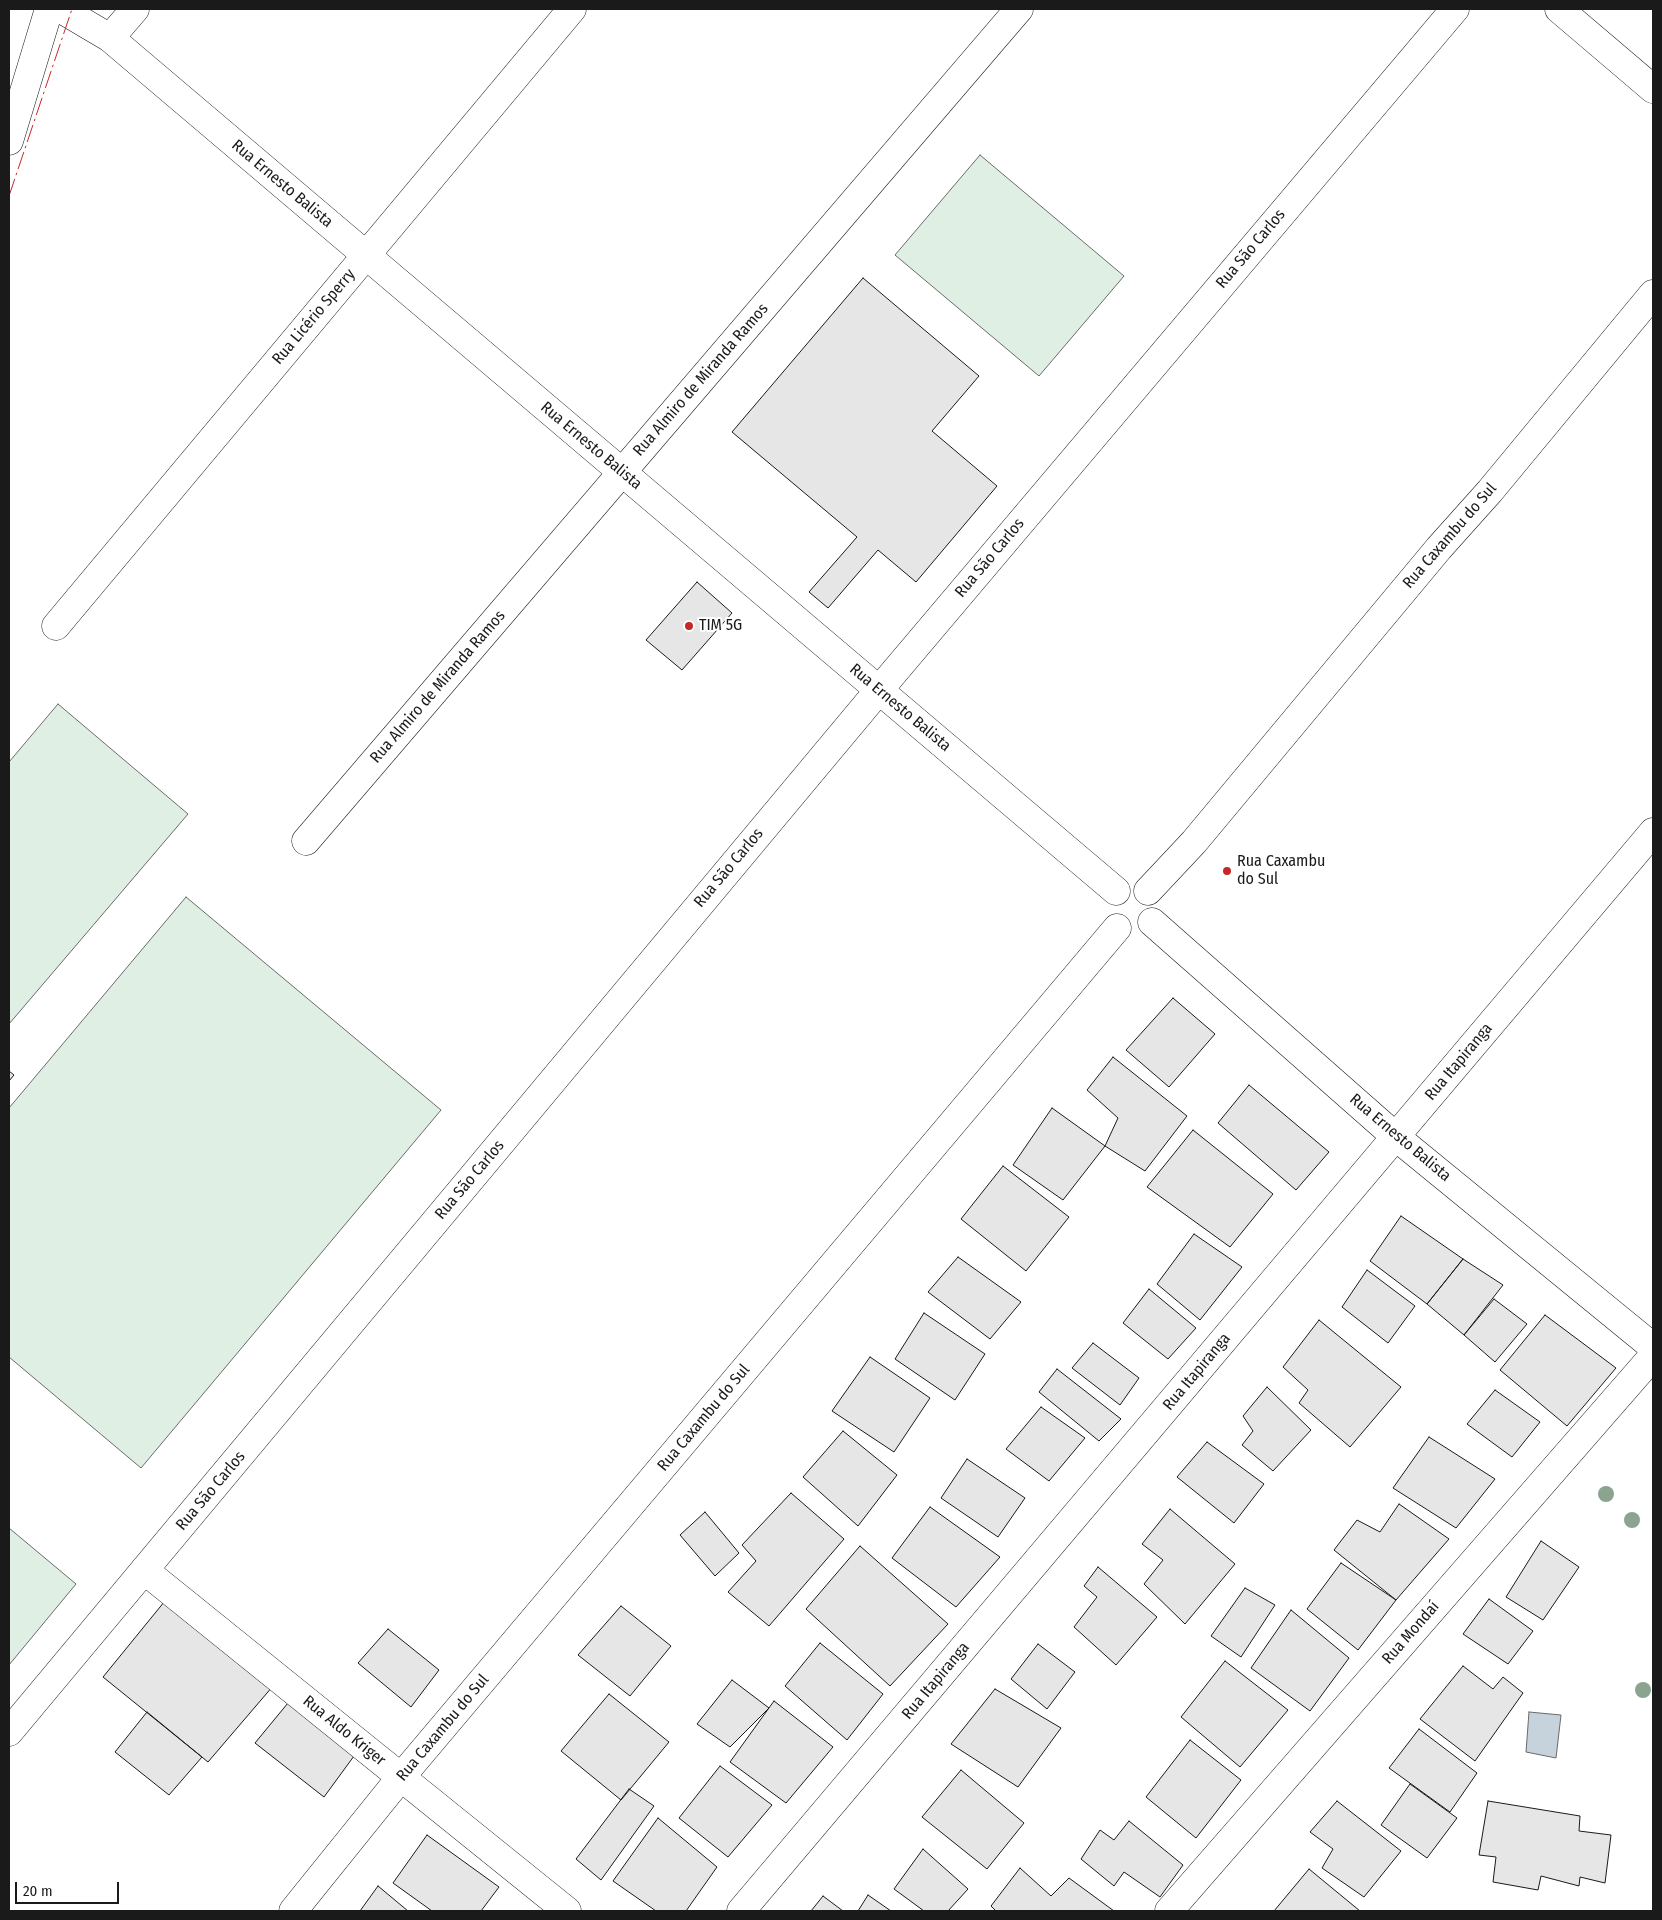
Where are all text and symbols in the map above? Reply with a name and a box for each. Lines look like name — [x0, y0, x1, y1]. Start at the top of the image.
street label: Rua Ernesto Balista — [227, 136, 337, 232]
street label: Rua São Carlos — [1212, 206, 1290, 292]
street label: Rua Licério Sperry — [268, 265, 360, 369]
street label: Rua Almiro de Miranda Ramos — [629, 300, 773, 460]
street label: Rua Ernesto Balista — [536, 398, 646, 494]
street label: Rua Caxambu do Sul — [1399, 479, 1501, 593]
street label: Rua São Carlos — [951, 515, 1029, 601]
street label: Rua Almiro de Miranda Ramos — [366, 607, 510, 767]
place label: TIM 5G — [699, 616, 742, 636]
marker: TIM 5G — [683, 620, 695, 632]
street label: Rua Ernesto Balista — [845, 660, 955, 756]
street label: Rua São Carlos — [690, 825, 768, 911]
place label: Rua Caxambu do Sul — [1237, 852, 1325, 890]
marker: Rua Caxambu do Sul — [1221, 865, 1233, 877]
street label: Rua Itapiranga — [1421, 1020, 1497, 1104]
street label: Rua Ernesto Balista — [1345, 1090, 1455, 1186]
street label: Rua São Carlos — [431, 1137, 509, 1223]
street label: Rua Itapiranga — [1159, 1330, 1235, 1414]
street label: Rua Caxambu do Sul — [654, 1361, 754, 1475]
street label: Rua São Carlos — [172, 1448, 250, 1534]
street label: Rua Mondaí — [1378, 1598, 1444, 1668]
street label: Rua Itapiranga — [898, 1639, 974, 1723]
street label: Rua Caxambu do Sul — [393, 1671, 493, 1785]
street label: Rua Aldo Kriger — [299, 1692, 389, 1770]
scale bar — [18, 1872, 121, 1904]
text: 20 m — [23, 1882, 53, 1900]

